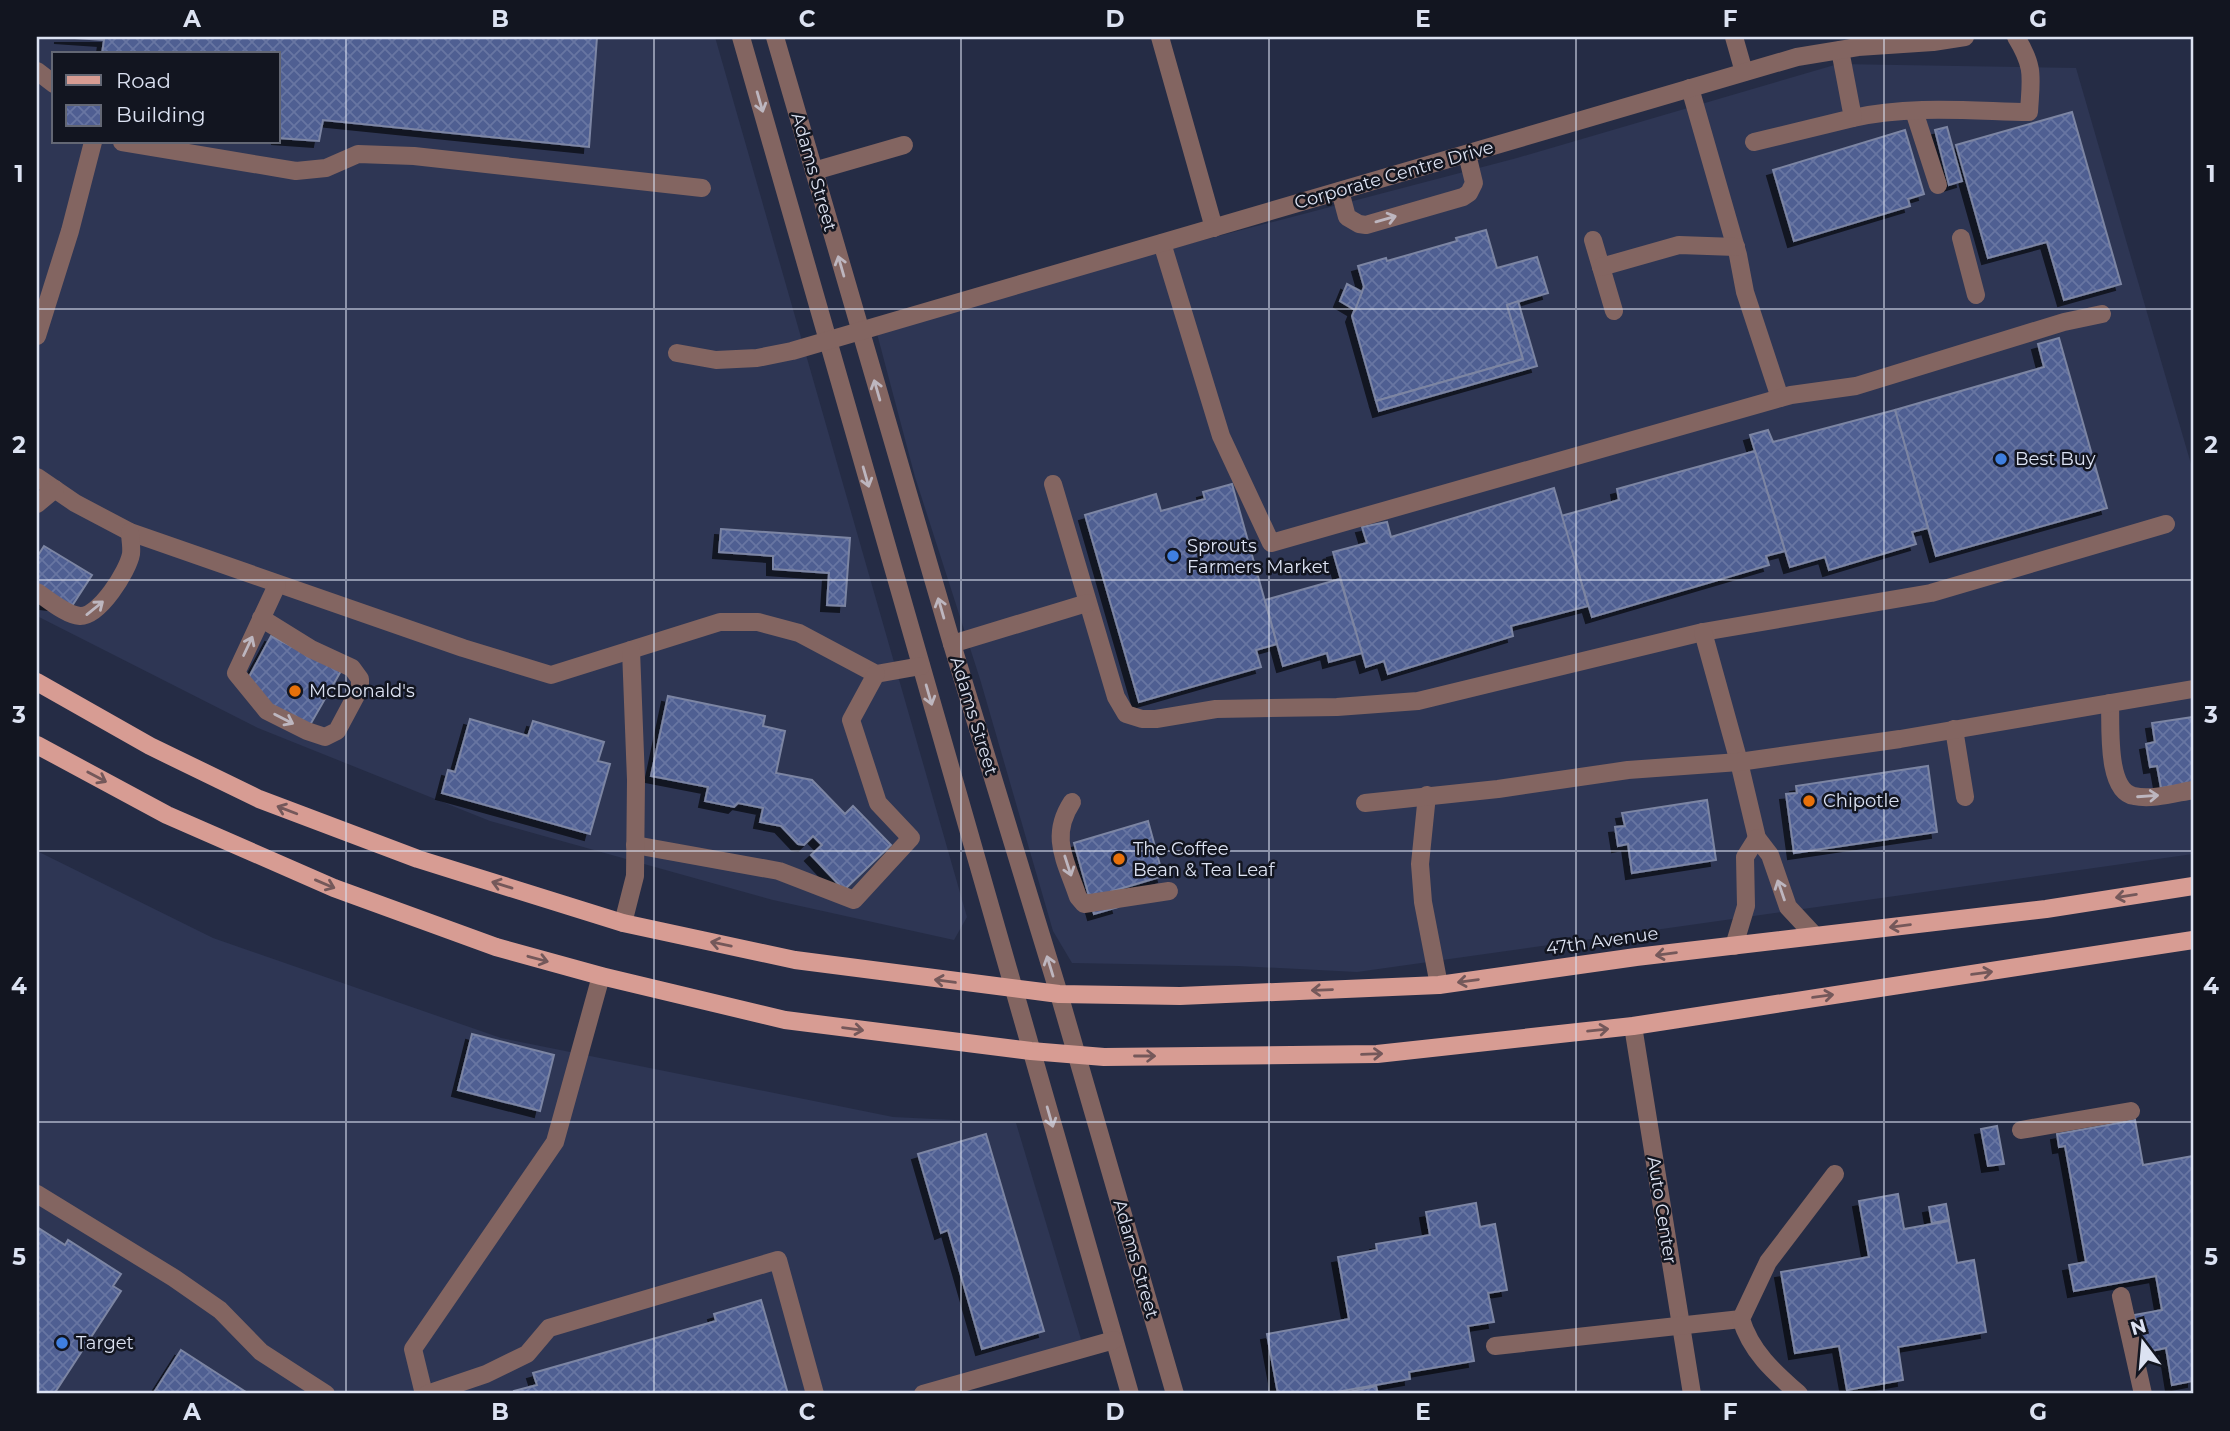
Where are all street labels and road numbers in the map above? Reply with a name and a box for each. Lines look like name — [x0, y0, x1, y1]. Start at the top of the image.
street label: Adams Street — [787, 110, 841, 234]
street label: Corporate Centre Drive — [1292, 136, 1496, 214]
street label: Adams Street — [946, 654, 1002, 778]
street label: 47th Avenue — [1544, 922, 1660, 960]
street label: Auto Center — [1643, 1155, 1681, 1265]
street label: Adams Street — [1109, 1197, 1163, 1321]

